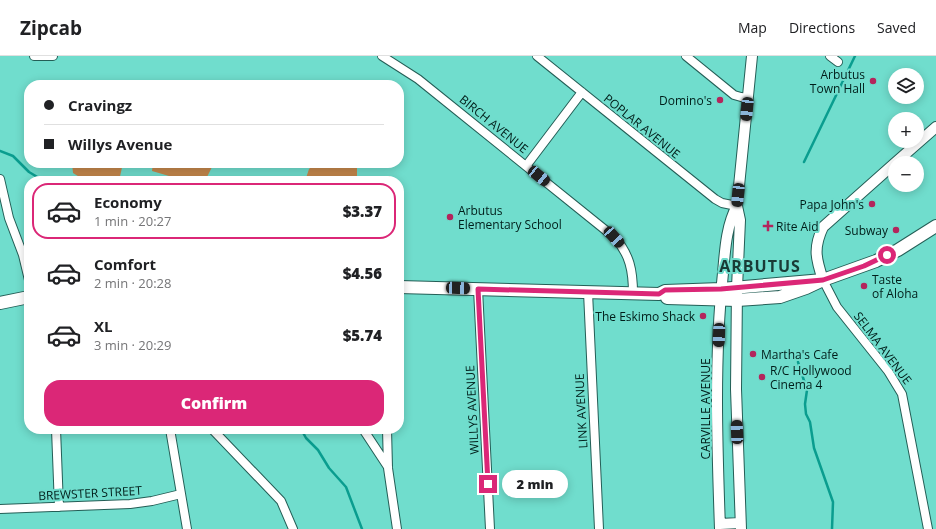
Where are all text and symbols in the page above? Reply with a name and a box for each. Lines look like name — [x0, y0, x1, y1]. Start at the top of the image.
text: Zipcab — [20, 15, 82, 41]
text: Map — [738, 18, 767, 37]
text: Directions — [789, 18, 855, 37]
text: Saved — [877, 18, 916, 37]
place label: Arbutus Town Hall — [810, 66, 865, 97]
map controls — [888, 68, 924, 192]
button: layers — [888, 68, 924, 104]
marker: Arbutus Town Hall — [868, 76, 878, 86]
street label: POPLAR AVENUE — [600, 90, 684, 162]
street label: BIRCH AVENUE — [456, 91, 532, 157]
place label: Domino's — [659, 92, 712, 109]
text: Cravingz — [68, 95, 132, 115]
marker: Domino's — [715, 95, 725, 105]
car — [740, 96, 754, 122]
button: + — [888, 112, 924, 148]
text: Willys Avenue — [68, 134, 172, 154]
button: − — [888, 156, 924, 192]
car — [526, 164, 552, 188]
car — [731, 182, 745, 208]
text: Economy — [94, 192, 162, 212]
icon: car — [46, 193, 82, 229]
place label: Papa John's — [799, 196, 864, 213]
marker: Papa John's — [867, 199, 877, 209]
text: $3.37 — [343, 201, 382, 221]
place label: Arbutus Elementary School — [458, 202, 562, 233]
text: 1 min · 20:27 — [94, 212, 171, 230]
marker: Arbutus Elementary School — [445, 212, 455, 222]
place label: Rite Aid — [776, 218, 819, 235]
marker: Rite Aid — [763, 221, 773, 231]
place label: Subway — [845, 222, 889, 239]
car — [602, 224, 626, 250]
marker: Subway — [891, 225, 901, 235]
route start — [878, 246, 896, 264]
text: Comfort — [94, 254, 156, 274]
icon: car — [46, 255, 82, 291]
district label: ARBUTUS — [719, 255, 801, 277]
text: $4.56 — [343, 263, 382, 283]
place label: Taste of Aloha — [872, 271, 918, 302]
text: 2 min · 20:28 — [94, 274, 171, 292]
marker: Taste of Aloha — [859, 281, 869, 291]
car — [446, 282, 470, 294]
place label: The Eskimo Shack — [595, 308, 696, 325]
street label: SELMA AVENUE — [850, 308, 916, 388]
marker: The Eskimo Shack — [698, 311, 708, 321]
text: XL — [94, 316, 112, 336]
icon: car — [46, 317, 82, 353]
car — [713, 323, 725, 347]
text: $5.74 — [343, 325, 382, 345]
text: 3 min · 20:29 — [94, 336, 171, 354]
place label: Martha's Cafe — [761, 346, 838, 363]
marker: Martha's Cafe — [748, 349, 758, 359]
street label: CARVILLE AVENUE — [697, 358, 714, 460]
place label: R/C Hollywood Cinema 4 — [770, 362, 852, 393]
street label: WILLYS AVENUE — [461, 365, 483, 455]
marker: R/C Hollywood Cinema 4 — [757, 372, 767, 382]
street label: LINK AVENUE — [571, 373, 591, 449]
button: Confirm — [44, 380, 384, 426]
car — [731, 420, 743, 444]
callout: 2 min — [502, 470, 568, 498]
route end — [479, 475, 497, 493]
text: 2 min — [517, 475, 553, 493]
street label: BREWSTER STREET — [38, 482, 143, 504]

